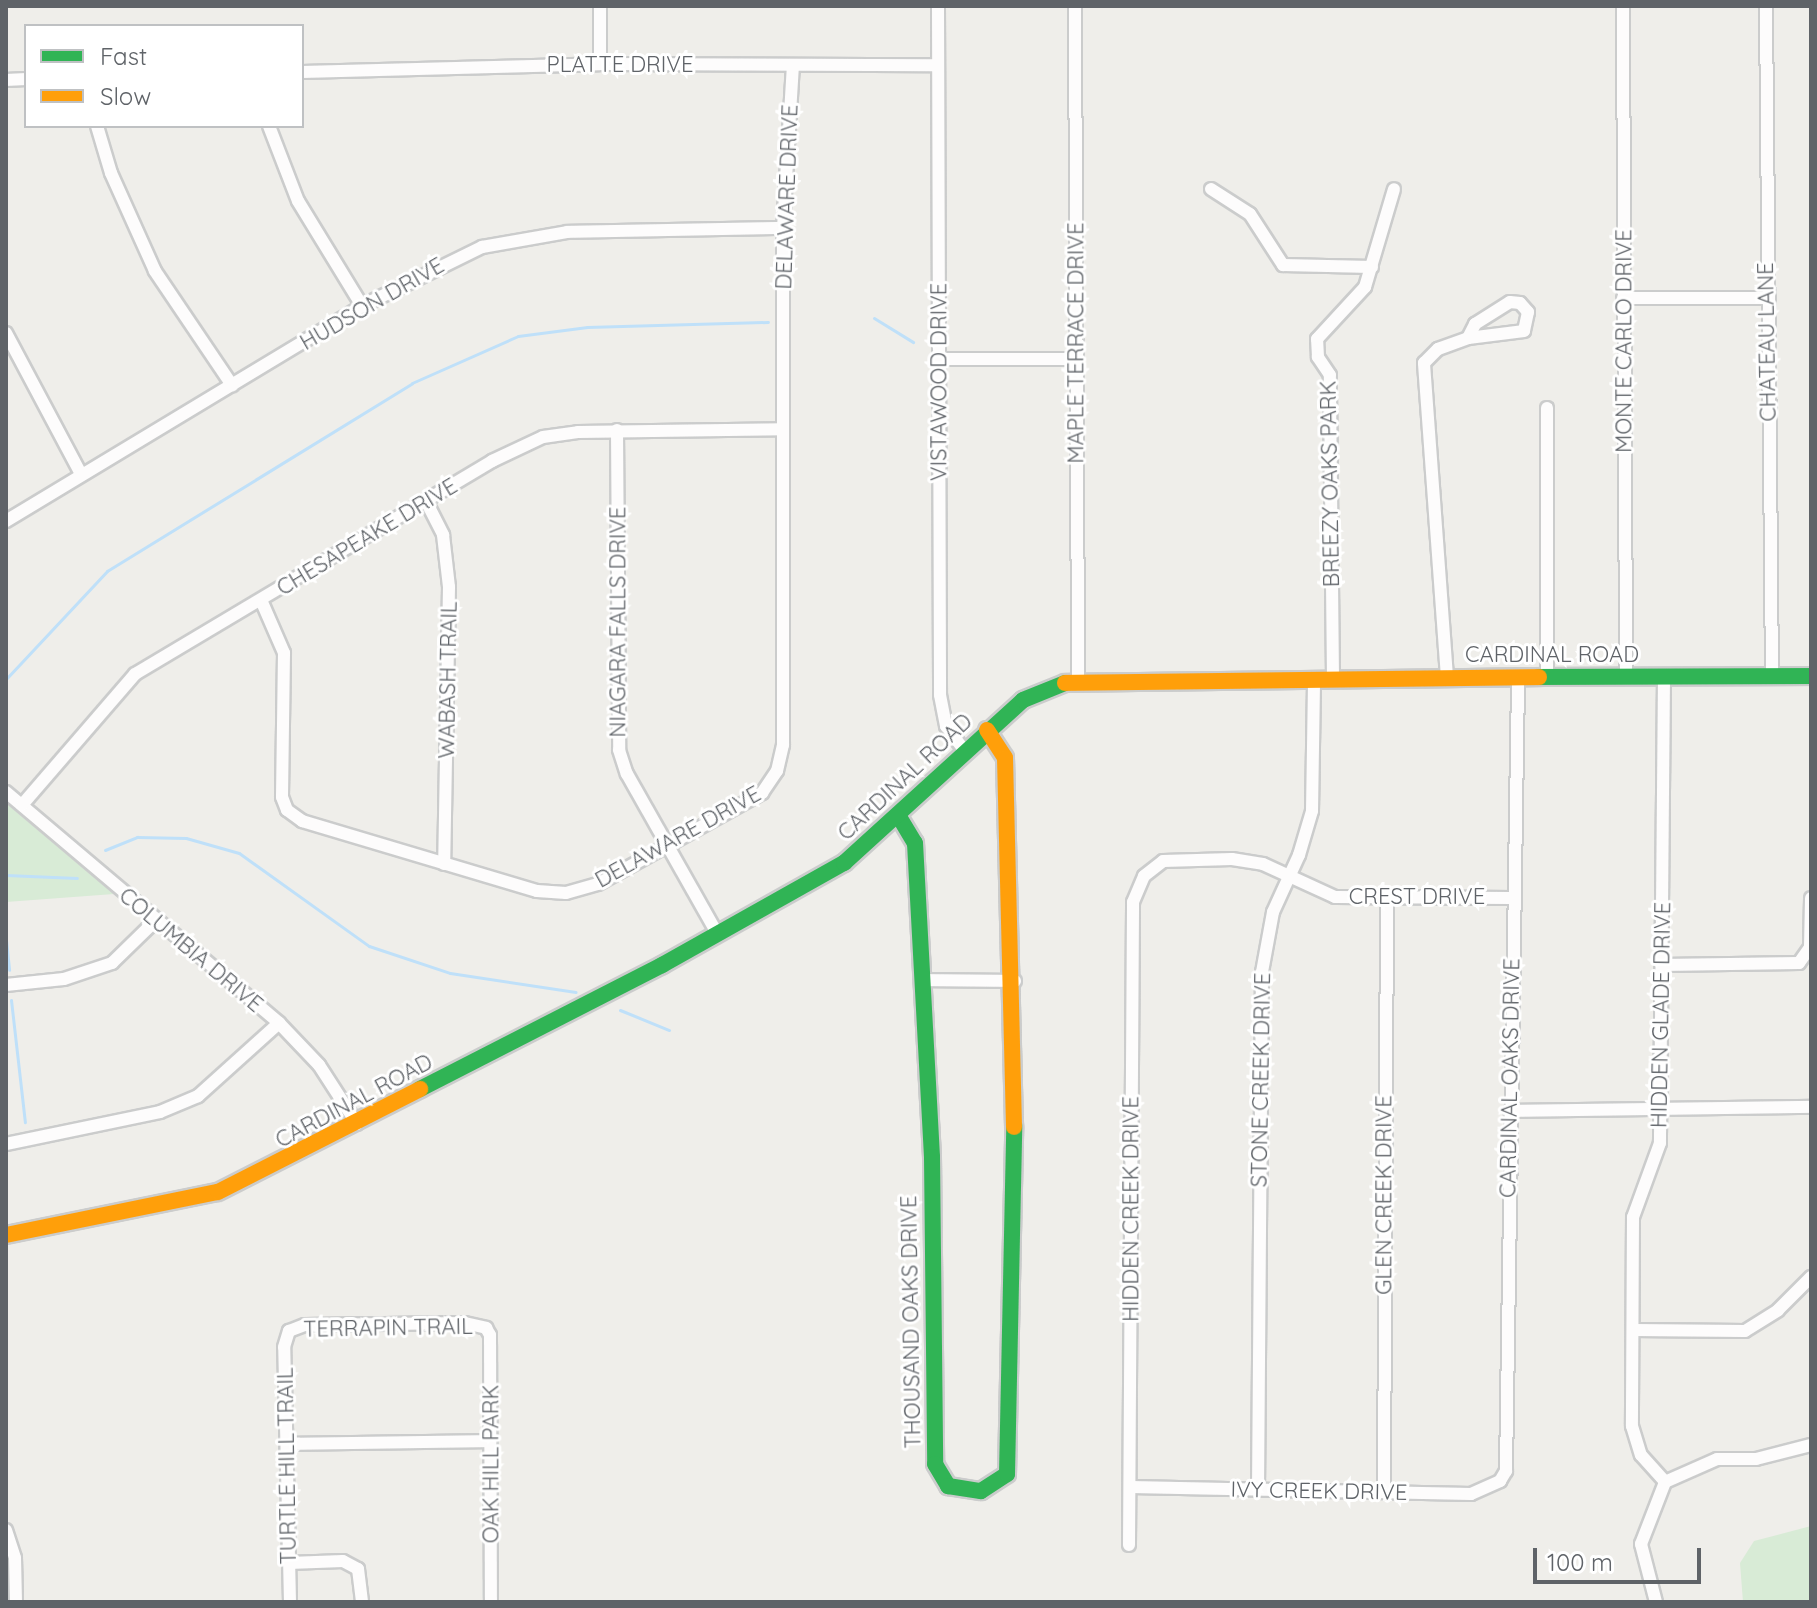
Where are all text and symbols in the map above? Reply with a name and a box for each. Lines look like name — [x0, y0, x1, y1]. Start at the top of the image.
legend — [24, 24, 304, 128]
text: Fast — [100, 41, 147, 71]
street label: PLATTE DRIVE — [547, 52, 693, 78]
text: Slow — [100, 81, 151, 111]
street label: DELAWARE DRIVE — [771, 104, 803, 290]
street label: MAPLE TERRACE DRIVE — [1063, 222, 1089, 464]
street label: MONTE CARLO DRIVE — [1611, 229, 1637, 453]
street label: HUDSON DRIVE — [295, 252, 449, 356]
street label: CHATEAU LANE — [1752, 262, 1782, 422]
street label: VISTAWOOD DRIVE — [926, 283, 952, 481]
street label: BREEZY OAKS PARK — [1315, 381, 1345, 587]
street label: CHESAPEAKE DRIVE — [272, 473, 462, 601]
street label: NIAGARA FALLS DRIVE — [605, 506, 631, 738]
street label: WABASH TRAIL — [433, 601, 463, 759]
street label: CARDINAL ROAD — [1465, 642, 1639, 668]
street label: CARDINAL ROAD — [832, 708, 978, 846]
street label: DELAWARE DRIVE — [591, 781, 765, 893]
street label: COLUMBIA DRIVE — [114, 882, 268, 1018]
street label: CREST DRIVE — [1349, 884, 1485, 910]
street label: HIDDEN GLADE DRIVE — [1646, 902, 1676, 1128]
street label: CARDINAL OAKS DRIVE — [1495, 958, 1525, 1198]
street label: STONE CREEK DRIVE — [1246, 972, 1276, 1188]
street label: CARDINAL ROAD — [271, 1049, 437, 1153]
street label: GLEN CREEK DRIVE — [1371, 1095, 1397, 1295]
street label: HIDDEN CREEK DRIVE — [1118, 1096, 1144, 1322]
street label: THOUSAND OAKS DRIVE — [896, 1195, 926, 1449]
street label: TERRAPIN TRAIL — [303, 1313, 473, 1343]
street label: TURTLE HILL TRAIL — [272, 1367, 302, 1565]
street label: OAK HILL PARK — [478, 1385, 504, 1543]
street label: IVY CREEK DRIVE — [1230, 1476, 1408, 1506]
scale bar — [1537, 1532, 1705, 1582]
text: 100 m — [1547, 1547, 1613, 1577]

